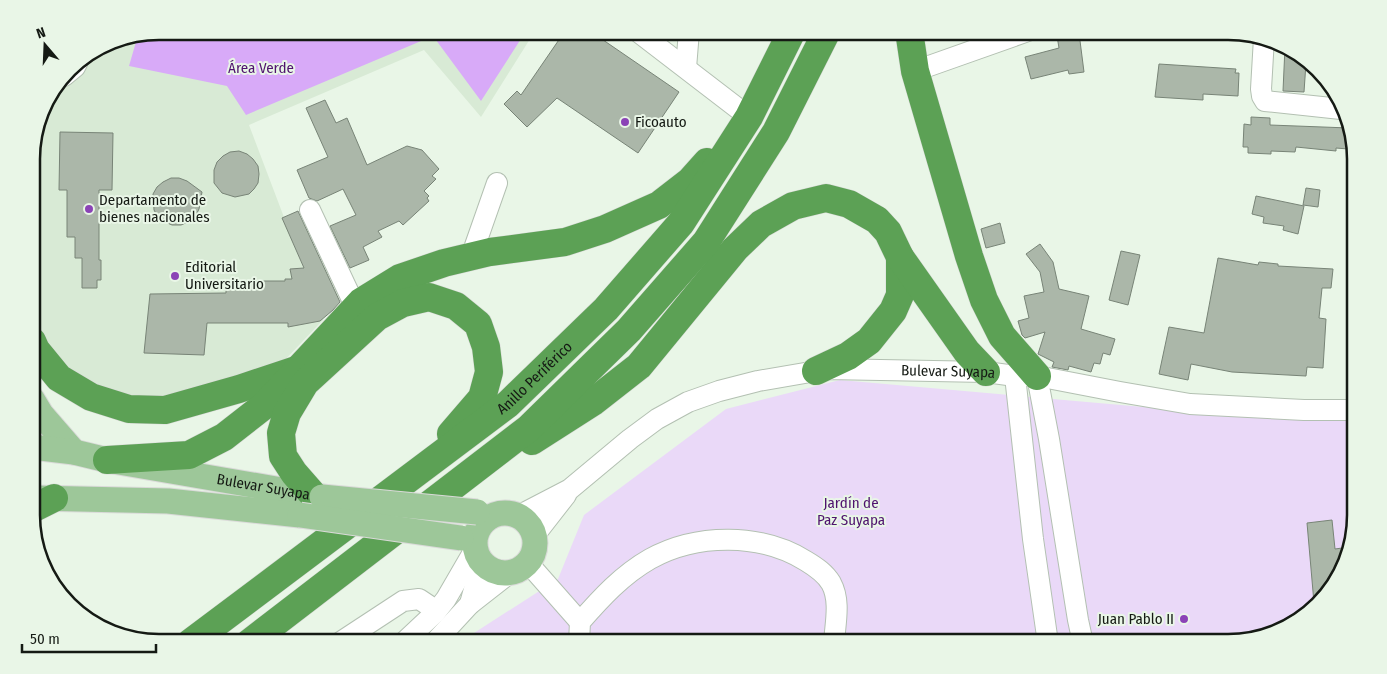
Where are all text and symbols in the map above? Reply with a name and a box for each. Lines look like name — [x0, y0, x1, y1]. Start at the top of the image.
north arrow — [20, 20, 70, 70]
text: N — [34, 24, 48, 43]
park label: Área Verde — [228, 59, 294, 77]
place label: Ficoauto — [635, 113, 687, 131]
marker: Ficoauto — [619, 116, 631, 128]
place label: Departamento de bienes nacionales — [99, 191, 210, 226]
marker: Departamento de bienes nacionales — [83, 203, 95, 215]
place label: Editorial Universitario — [185, 258, 264, 293]
marker: Editorial Universitario — [169, 270, 181, 282]
street label: Anillo Periférico — [493, 338, 576, 418]
street label: Bulevar Suyapa — [901, 361, 996, 382]
street label: Bulevar Suyapa — [215, 470, 311, 504]
park label: Jardín de Paz Suyapa — [817, 494, 885, 529]
place label: Juan Pablo II — [1098, 610, 1174, 628]
marker: Juan Pablo II — [1178, 613, 1190, 625]
scale bar — [22, 622, 156, 654]
text: 50 m — [30, 630, 60, 648]

